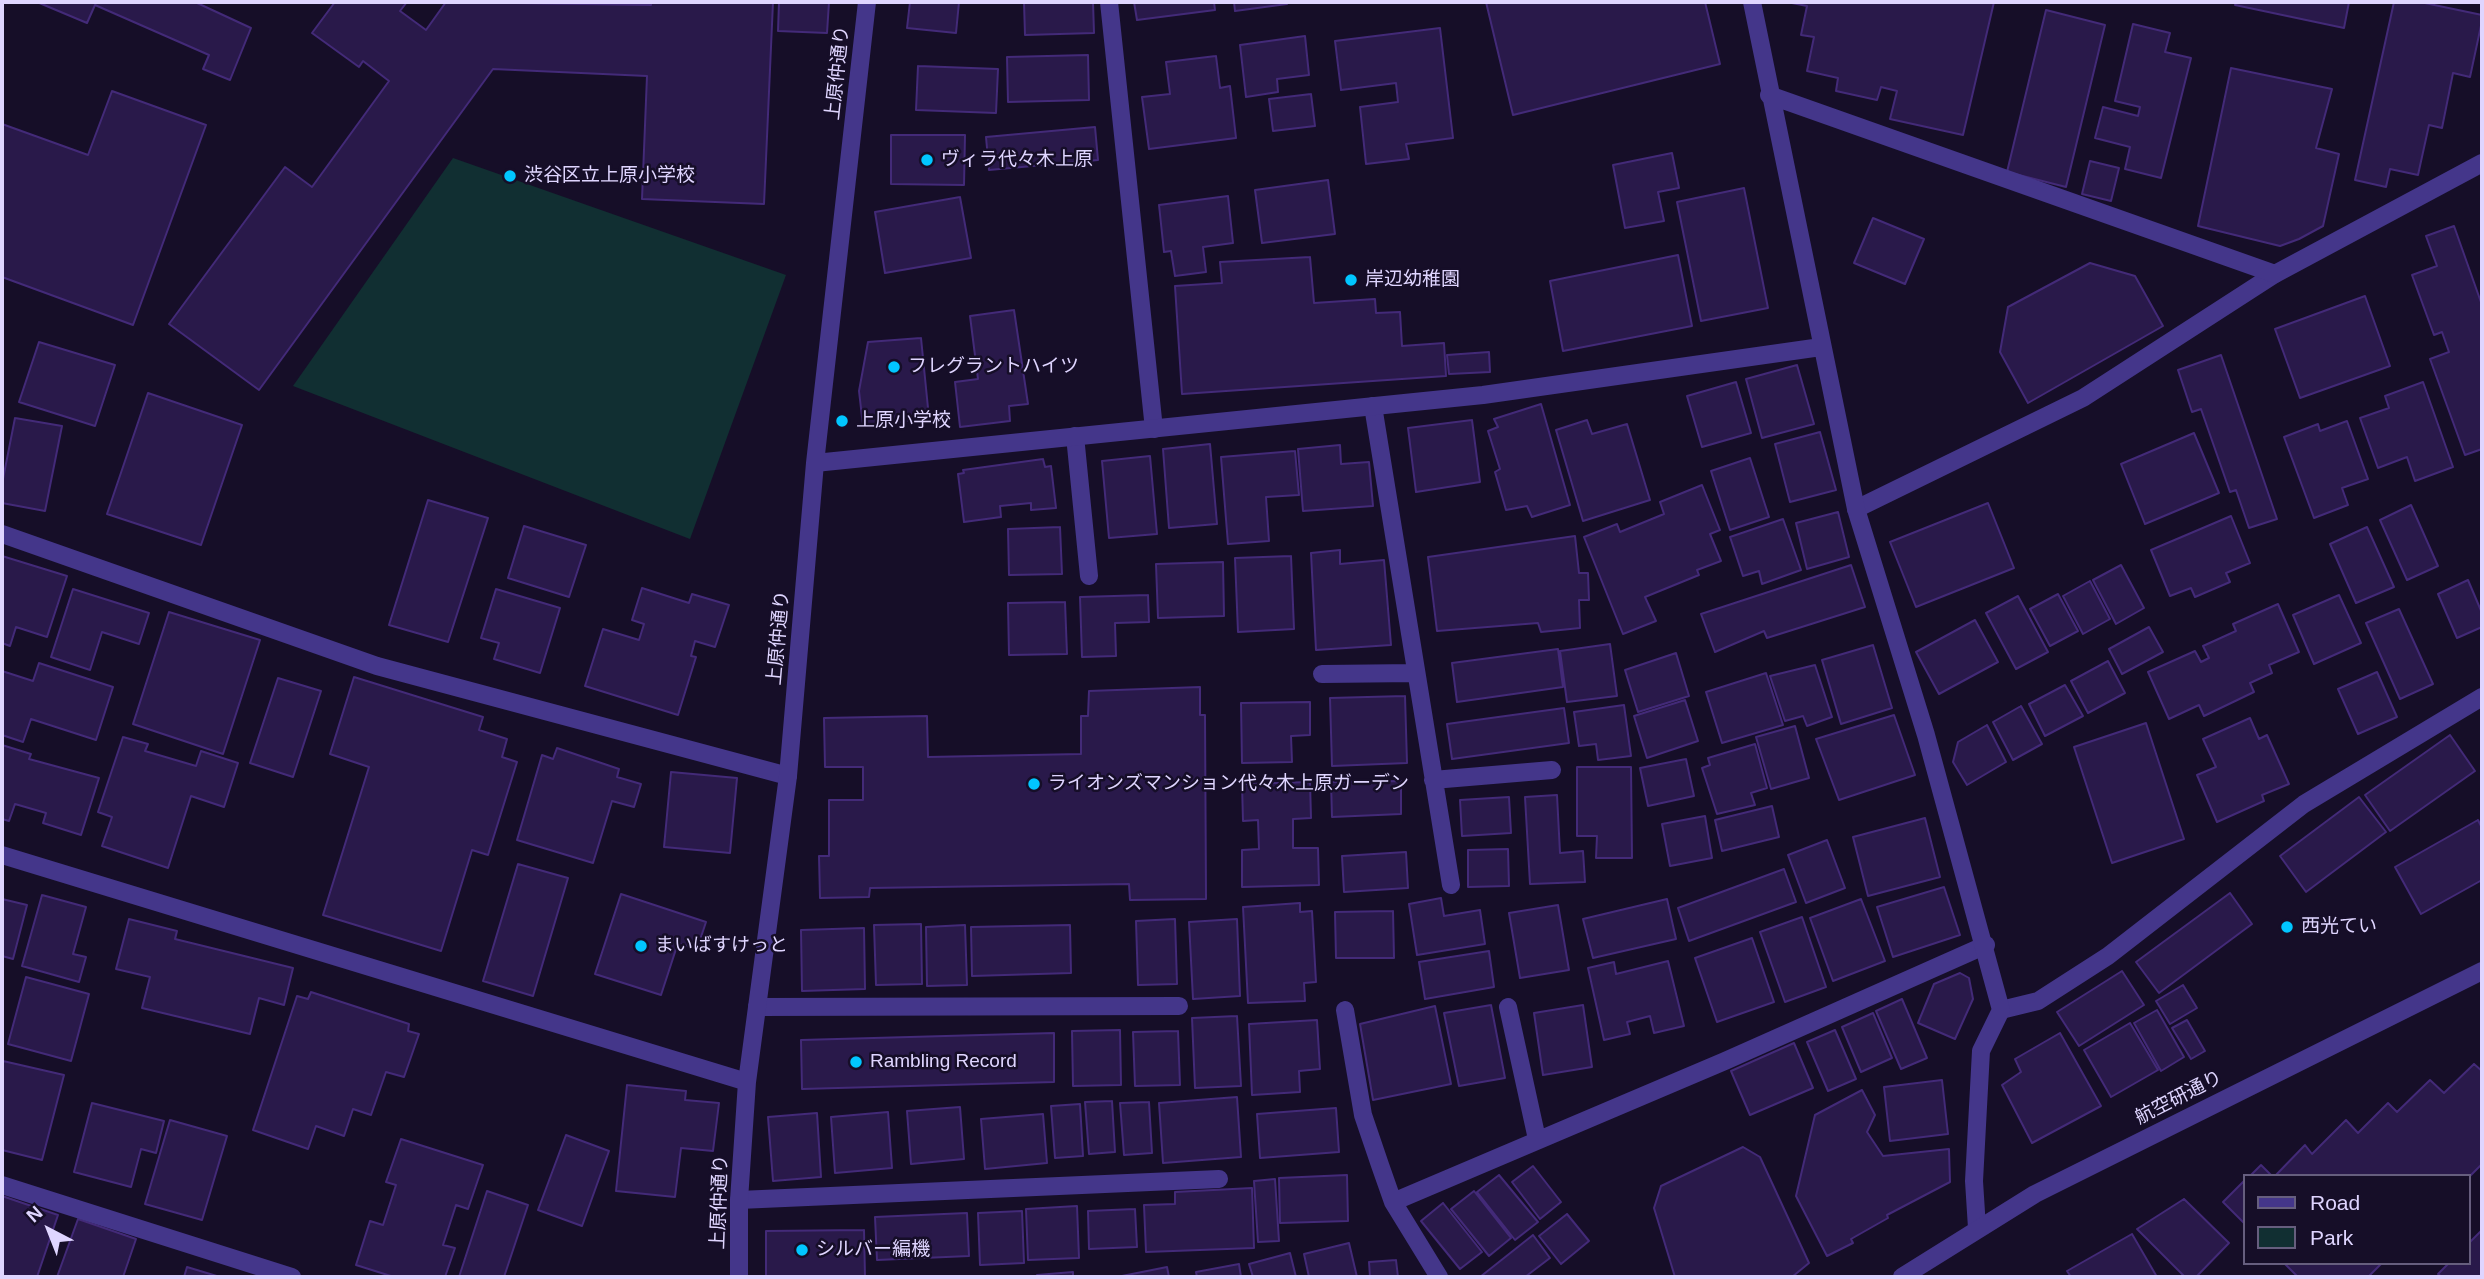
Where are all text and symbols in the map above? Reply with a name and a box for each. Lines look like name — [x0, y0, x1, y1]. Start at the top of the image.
street label: 上原仲通り — [822, 25, 854, 121]
place label: ヴィラ代々木上原 — [941, 149, 1093, 171]
marker: ヴィラ代々木上原 — [919, 152, 935, 168]
place label: 渋谷区立上原小学校 — [524, 165, 695, 187]
marker: 渋谷区立上原小学校 — [502, 168, 518, 184]
place label: 岸辺幼稚園 — [1365, 269, 1460, 291]
marker: 岸辺幼稚園 — [1343, 272, 1359, 288]
place label: フレグラントハイツ — [908, 356, 1079, 378]
marker: フレグラントハイツ — [886, 359, 902, 375]
place label: 上原小学校 — [856, 410, 951, 432]
marker: 上原小学校 — [834, 413, 850, 429]
street label: 上原仲通り — [764, 590, 794, 686]
place label: ライオンズマンション代々木上原ガーデン — [1048, 773, 1409, 795]
marker: ライオンズマンション代々木上原ガーデン — [1026, 776, 1042, 792]
place label: 西光てい — [2301, 916, 2377, 938]
marker: 西光てい — [2279, 919, 2295, 935]
place label: まいばすけっと — [655, 935, 788, 957]
marker: まいばすけっと — [633, 938, 649, 954]
place label: Rambling Record — [870, 1051, 1017, 1073]
marker: Rambling Record — [848, 1054, 864, 1070]
street label: 航空研通り — [2132, 1066, 2226, 1130]
street label: 上原仲通り — [707, 1154, 733, 1250]
legend — [2242, 1174, 2470, 1265]
text: Road — [2310, 1191, 2360, 1214]
north arrow — [14, 1195, 84, 1265]
text: N — [22, 1202, 47, 1226]
text: Park — [2310, 1226, 2353, 1249]
place label: シルバー編機 — [816, 1239, 930, 1261]
marker: シルバー編機 — [794, 1242, 810, 1258]

